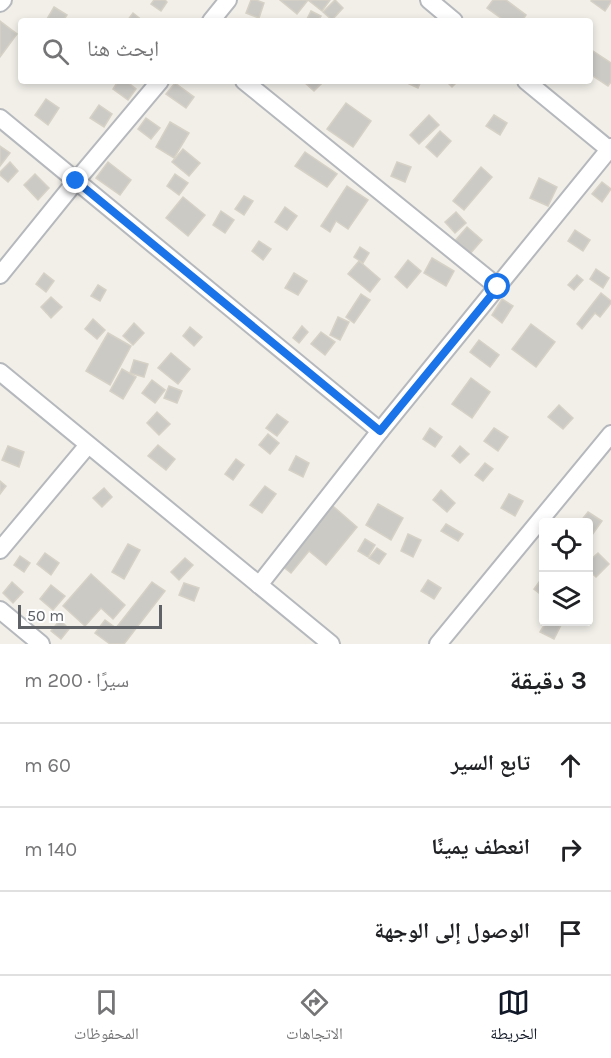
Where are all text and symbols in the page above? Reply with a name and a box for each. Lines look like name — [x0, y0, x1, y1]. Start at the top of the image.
search box — [18, 18, 593, 84]
icon: search — [39, 35, 72, 68]
text: ابحث هنا — [87, 36, 159, 62]
route end — [62, 167, 88, 193]
route start — [484, 273, 510, 299]
map controls — [539, 518, 593, 626]
button: locate — [539, 518, 593, 572]
button: layers — [539, 572, 593, 626]
scale bar — [18, 602, 162, 630]
text: 50 m — [27, 606, 64, 625]
text: 3 دقيقة — [510, 665, 587, 696]
text: سيرًا · 200 m — [24, 669, 129, 692]
icon: ahead — [554, 749, 587, 782]
text: تابع السير — [451, 750, 530, 776]
text: 60 m — [24, 754, 71, 777]
icon: right — [554, 833, 587, 866]
text: انعطف يمينًا — [431, 834, 530, 860]
text: 140 m — [24, 838, 77, 861]
icon: arrive — [554, 917, 587, 950]
text: الوصول إلى الوجهة — [374, 918, 530, 944]
tab: المحفوظات — [74, 986, 139, 1049]
tab: الاتجاهات — [286, 986, 343, 1049]
tab: الخريطة — [490, 986, 537, 1049]

